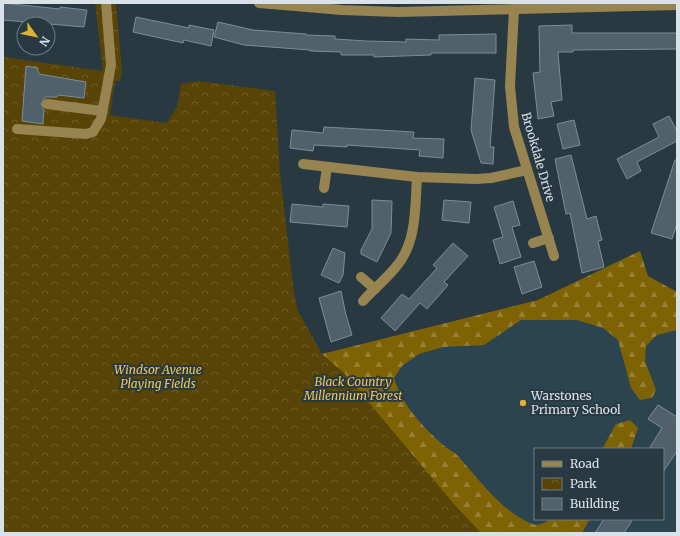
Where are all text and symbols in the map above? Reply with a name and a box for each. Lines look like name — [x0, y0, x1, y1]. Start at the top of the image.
north arrow — [16, 16, 56, 56]
text: N — [36, 34, 53, 49]
street label: Brookdale Drive — [519, 110, 558, 203]
park label: Windsor Avenue Playing Fields — [114, 362, 202, 391]
park label: Black Country Millennium Forest — [303, 374, 403, 403]
place label: Warstones Primary School — [530, 388, 621, 417]
marker: Warstones Primary School — [518, 398, 528, 408]
legend — [534, 448, 664, 520]
text: Road — [570, 456, 599, 471]
text: Park — [570, 476, 597, 491]
text: Building — [570, 496, 620, 511]

